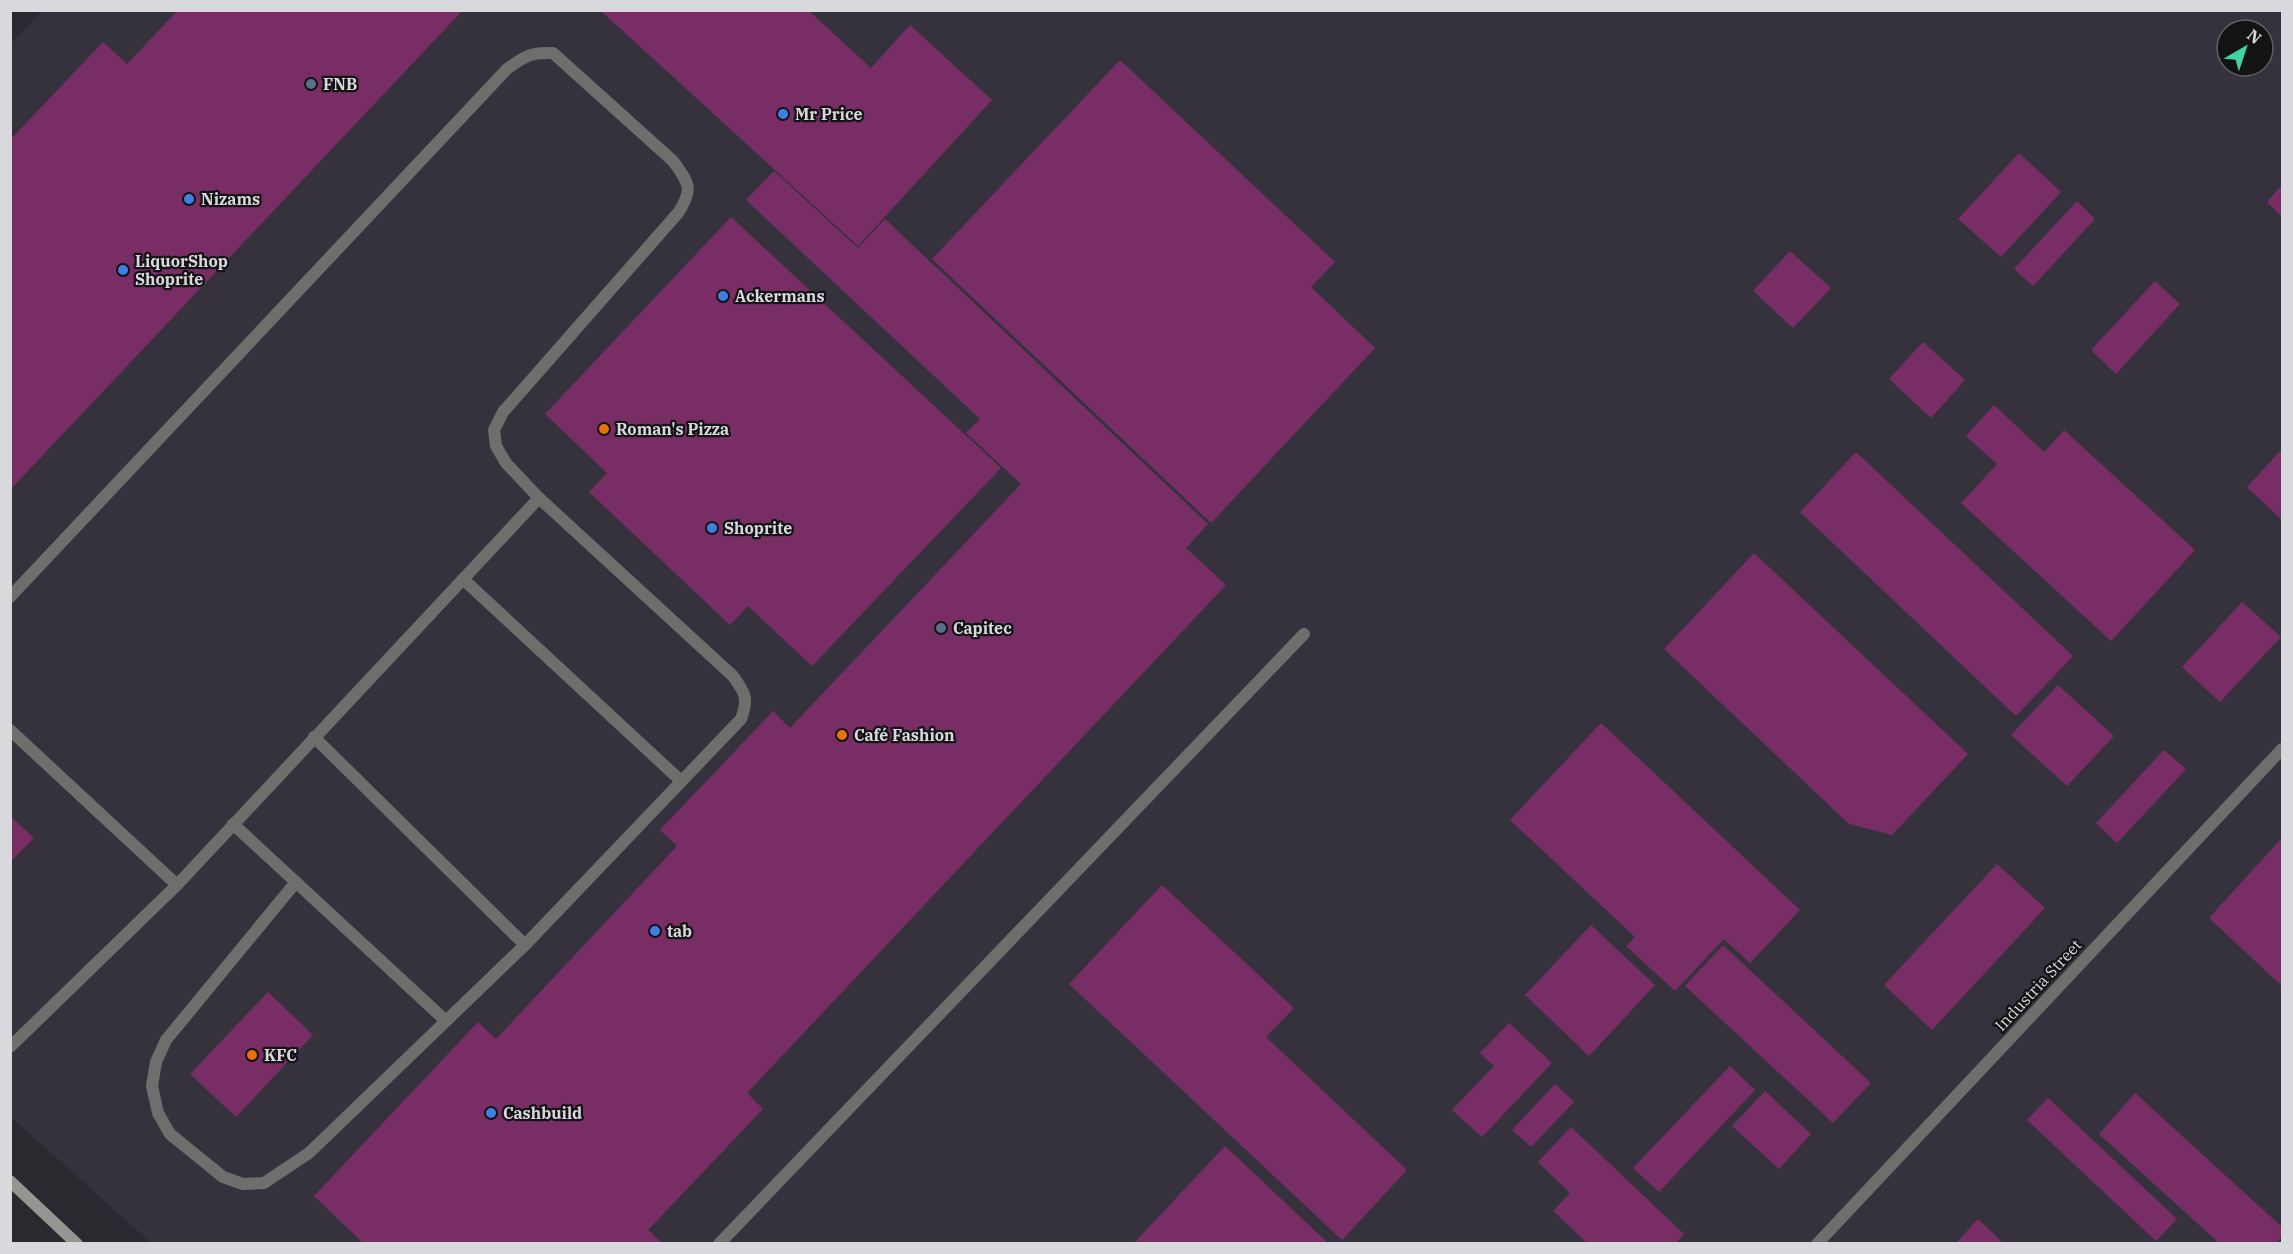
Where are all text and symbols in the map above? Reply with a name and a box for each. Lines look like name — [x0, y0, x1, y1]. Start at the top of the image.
north arrow — [2215, 18, 2275, 78]
text: N — [2243, 25, 2266, 48]
place label: FNB — [323, 74, 357, 94]
marker: FNB — [304, 77, 318, 91]
place label: Mr Price — [795, 104, 862, 124]
marker: Mr Price — [776, 107, 790, 121]
place label: Nizams — [201, 189, 260, 209]
marker: Nizams — [182, 192, 196, 206]
place label: LiquorShop Shoprite — [135, 251, 228, 289]
marker: LiquorShop Shoprite — [116, 263, 130, 277]
place label: Ackermans — [735, 286, 825, 306]
marker: Ackermans — [716, 289, 730, 303]
place label: Roman's Pizza — [616, 419, 729, 439]
marker: Roman's Pizza — [597, 422, 611, 436]
place label: Shoprite — [724, 518, 792, 538]
marker: Shoprite — [705, 521, 719, 535]
place label: Capitec — [953, 618, 1012, 638]
marker: Capitec — [934, 621, 948, 635]
place label: Café Fashion — [854, 725, 955, 745]
marker: Café Fashion — [835, 728, 849, 742]
place label: tab — [667, 921, 692, 941]
marker: tab — [648, 924, 662, 938]
street label: Industria Street — [1990, 935, 2086, 1035]
place label: KFC — [264, 1045, 297, 1065]
marker: KFC — [245, 1048, 259, 1062]
place label: Cashbuild — [503, 1103, 582, 1123]
marker: Cashbuild — [484, 1106, 498, 1120]

